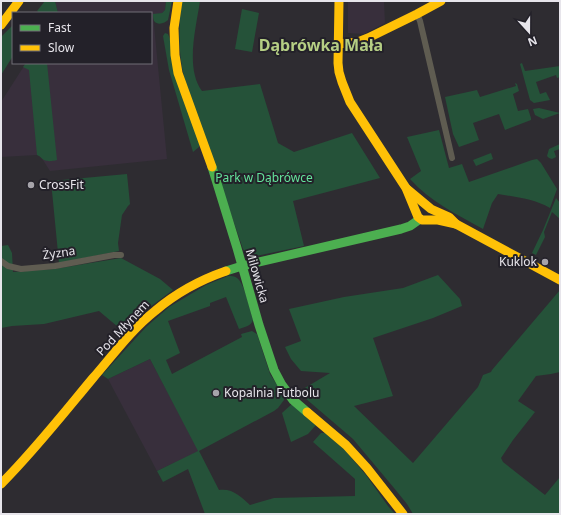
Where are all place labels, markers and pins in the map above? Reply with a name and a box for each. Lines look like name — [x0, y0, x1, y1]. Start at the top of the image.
place label: CrossFit — [39, 176, 84, 193]
marker: CrossFit — [26, 180, 36, 190]
place label: Kuklok — [499, 253, 538, 270]
marker: Kuklok — [540, 257, 550, 267]
place label: Kopalnia Futbolu — [224, 384, 319, 401]
marker: Kopalnia Futbolu — [211, 388, 221, 398]

